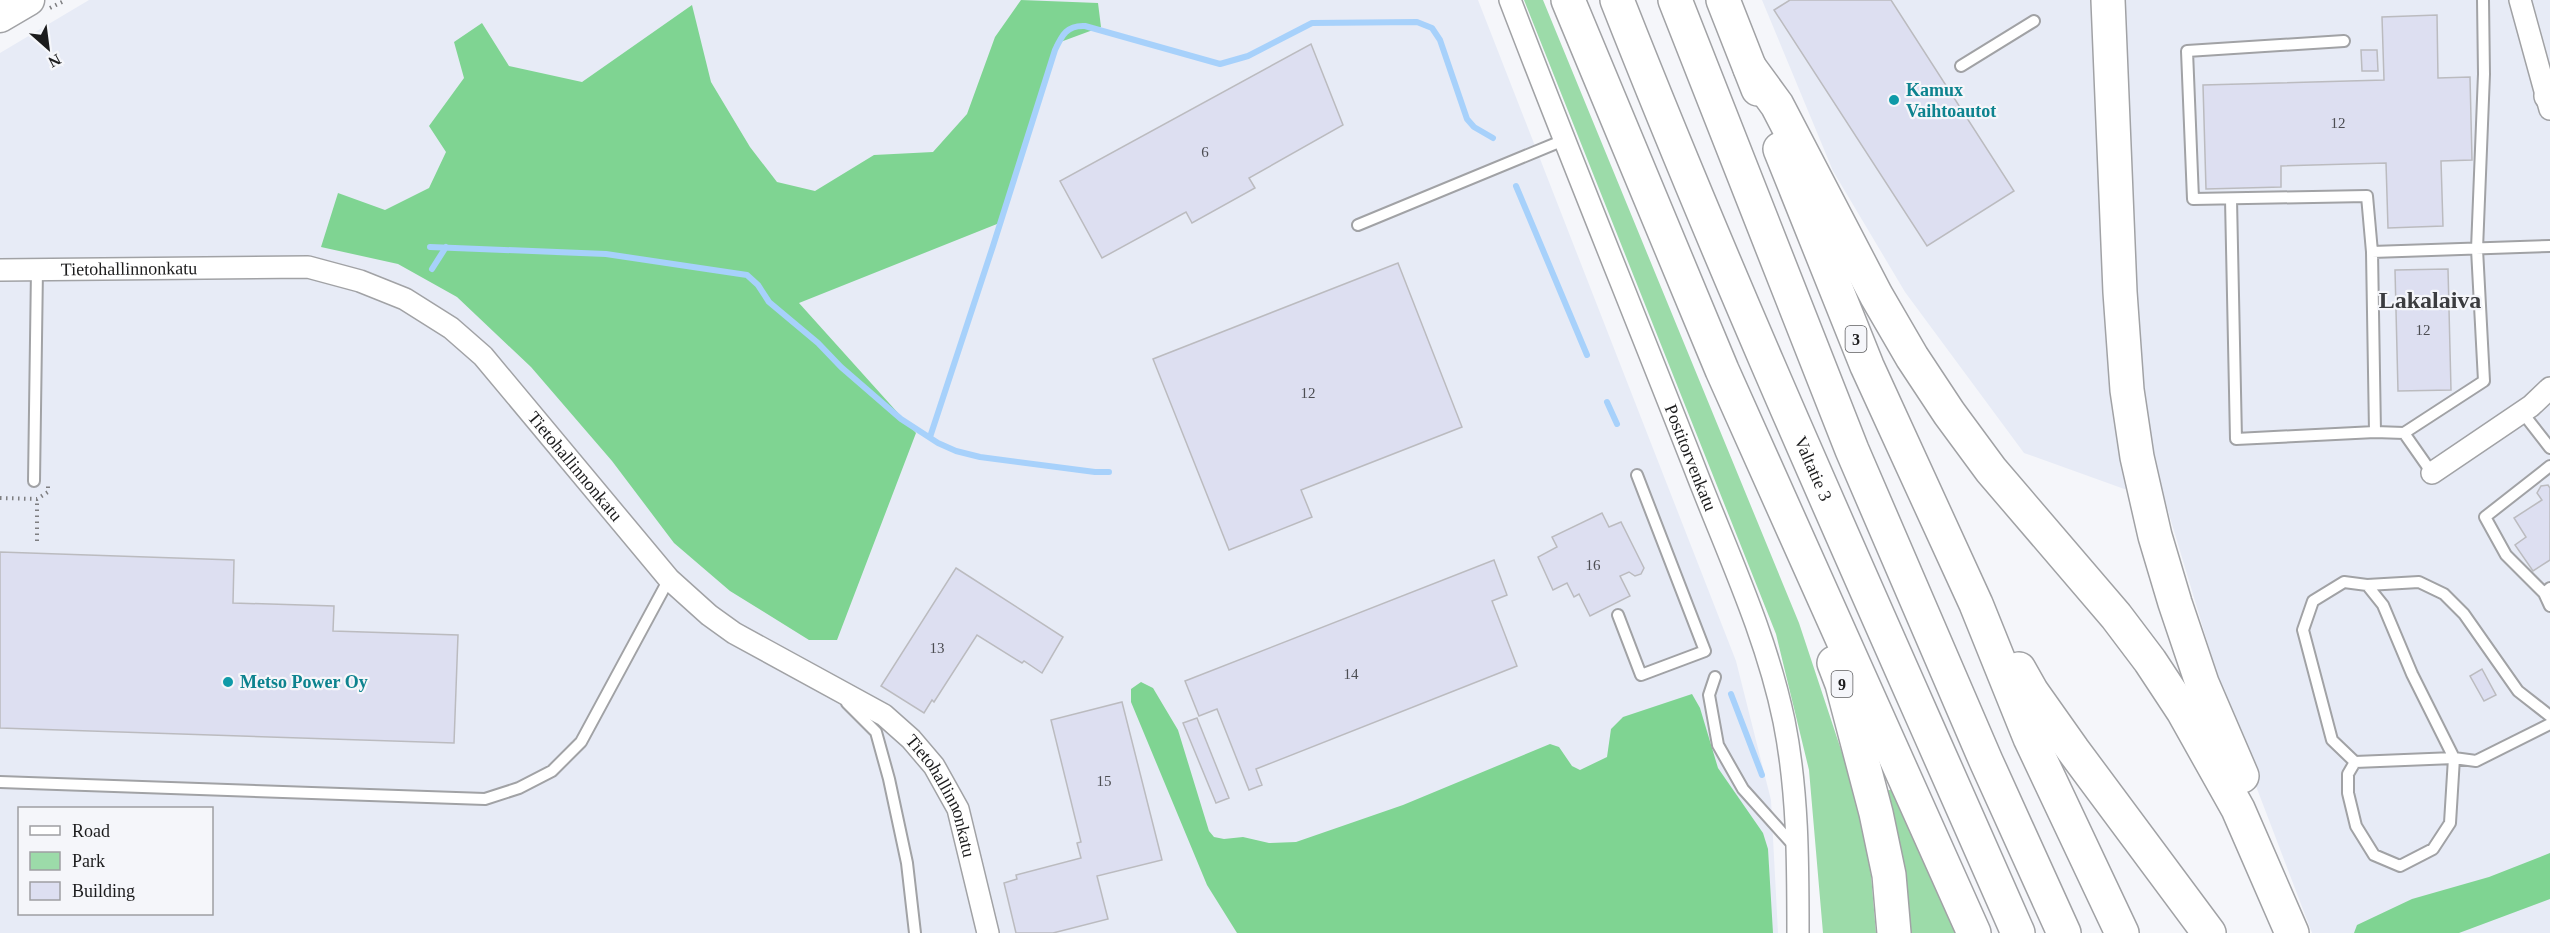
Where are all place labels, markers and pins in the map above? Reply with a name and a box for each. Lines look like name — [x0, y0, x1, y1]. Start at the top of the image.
place label: Kamux Vaihtoautot — [1906, 80, 1996, 121]
marker: Kamux Vaihtoautot — [1887, 93, 1901, 107]
place label: Metso Power Oy — [240, 672, 368, 692]
marker: Metso Power Oy — [221, 675, 235, 689]

